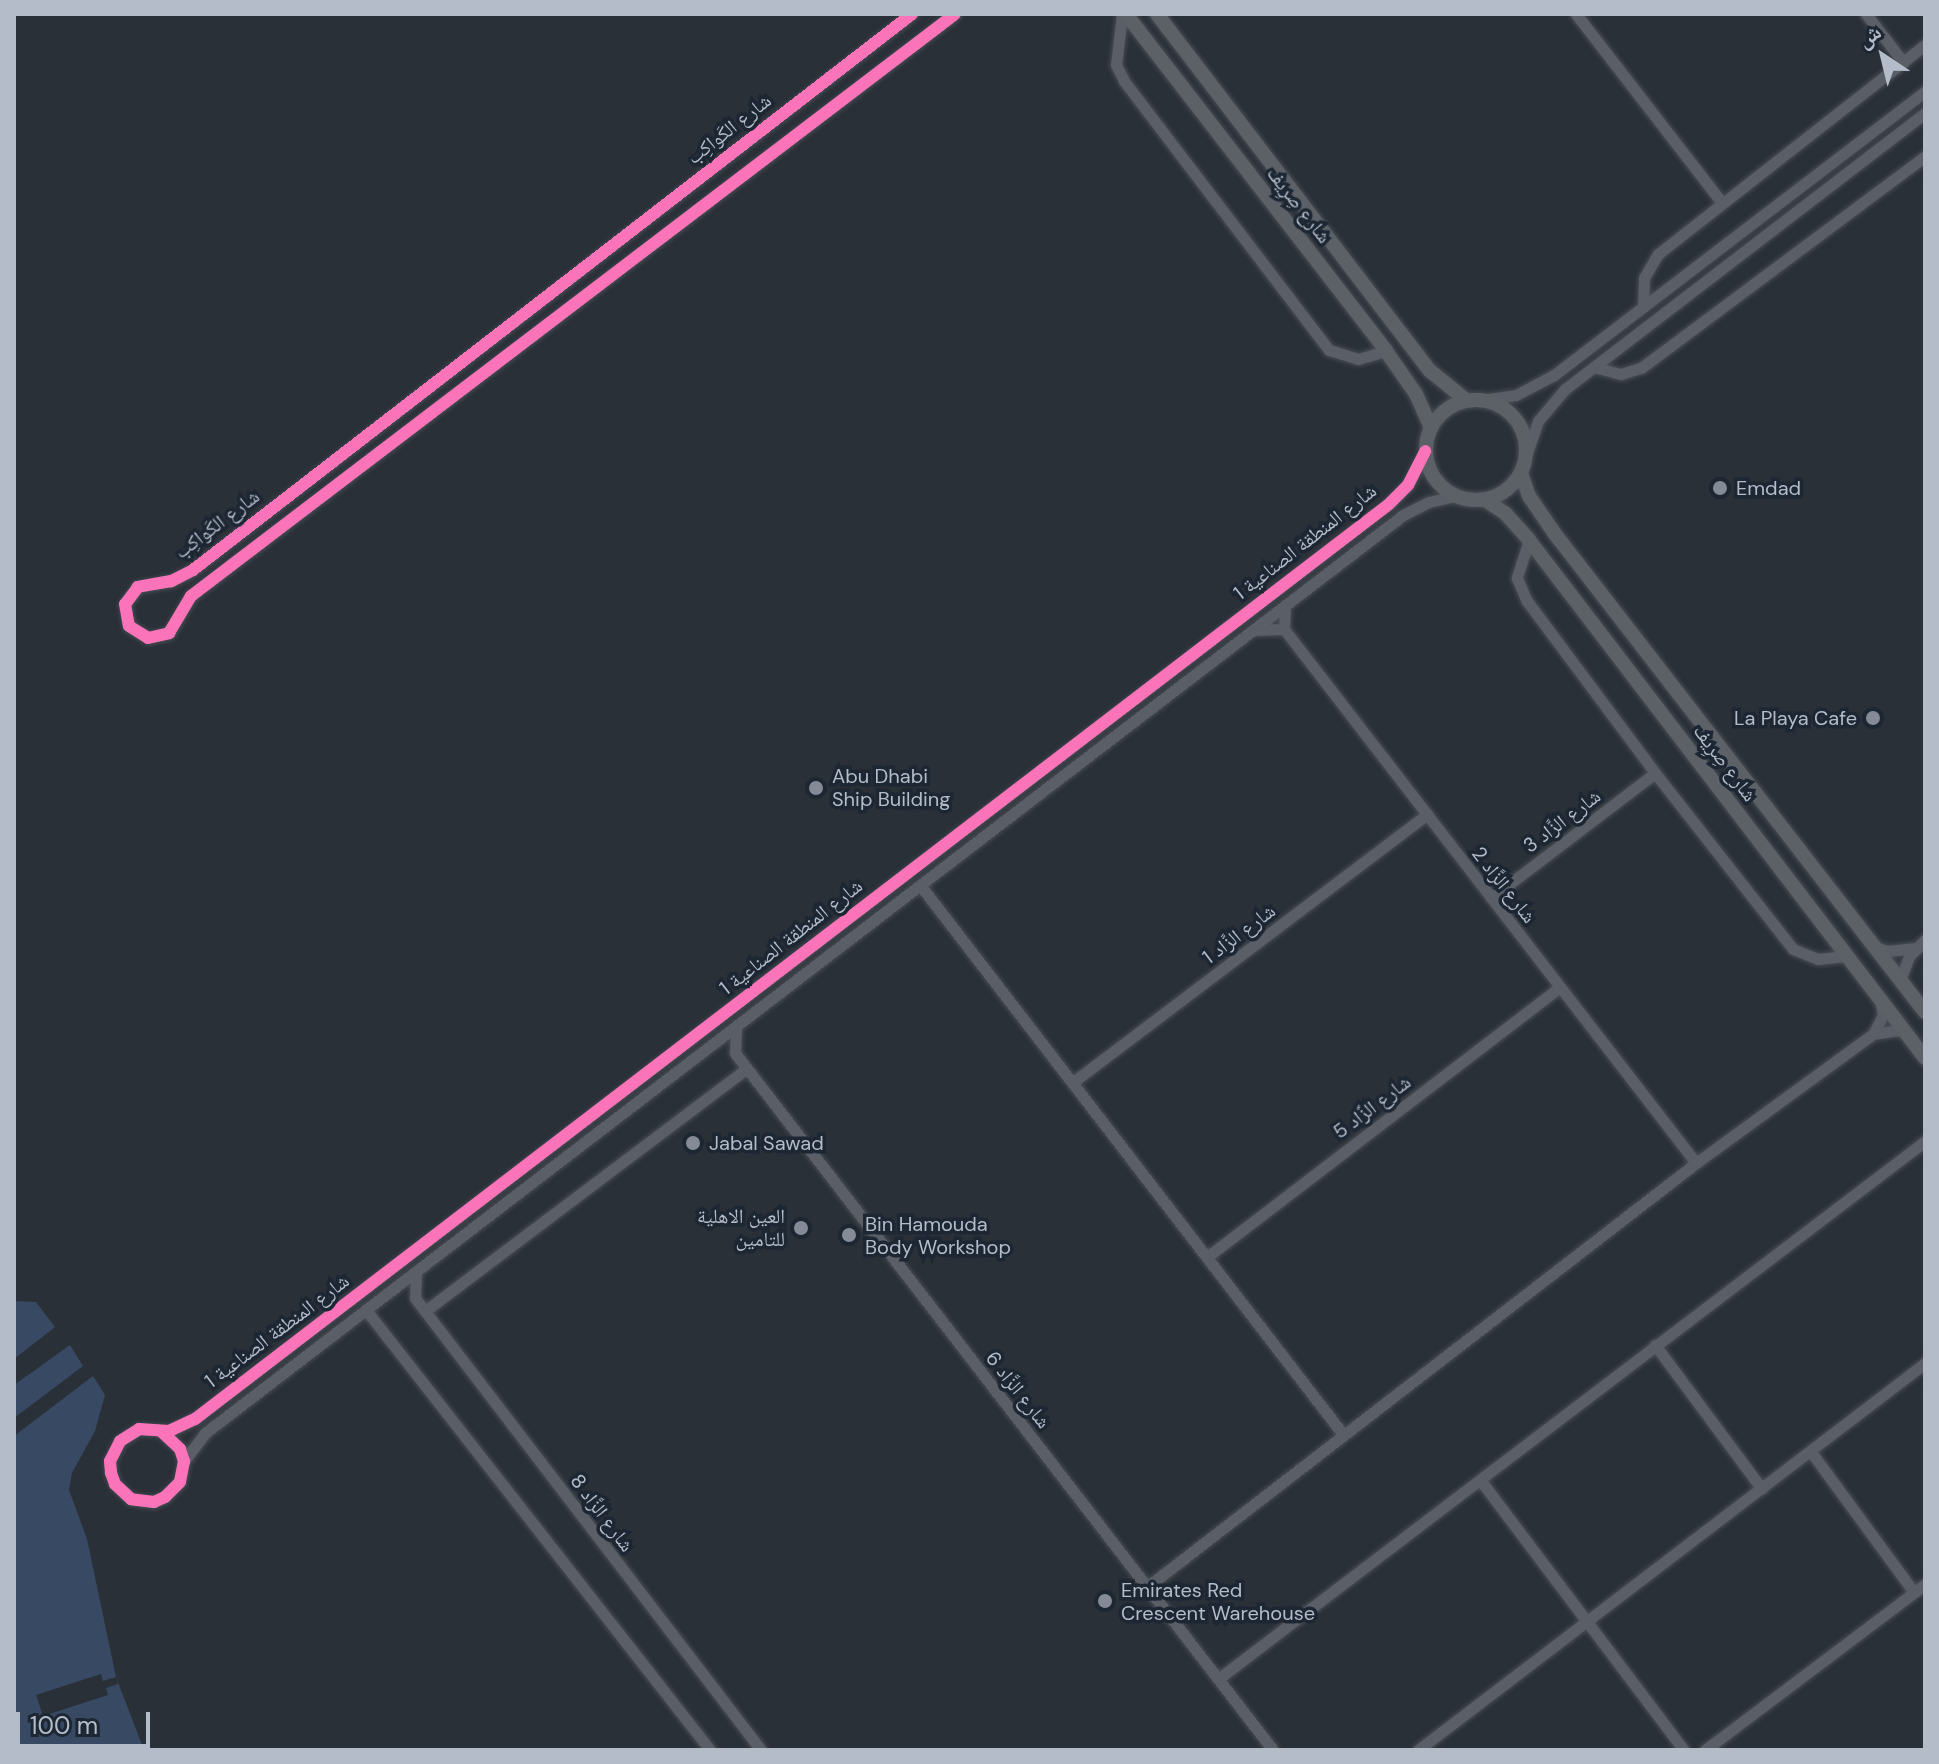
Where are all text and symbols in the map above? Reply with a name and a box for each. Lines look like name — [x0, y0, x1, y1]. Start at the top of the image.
north arrow — [1843, 16, 1923, 96]
text: ش — [1851, 17, 1887, 55]
street label: شارع الكَواكِب — [682, 89, 776, 169]
street label: شارع صِرِيف — [1262, 162, 1336, 248]
place label: Emdad — [1736, 476, 1801, 500]
street label: شارع المنطقة الصناعية 1 — [1229, 479, 1381, 605]
marker: Emdad — [1711, 479, 1729, 497]
street label: شارع الكَواكِب — [170, 484, 264, 564]
place label: La Playa Cafe — [1734, 706, 1857, 730]
marker: La Playa Cafe — [1864, 709, 1882, 727]
street label: شارع صِرِيف — [1688, 720, 1762, 806]
place label: Abu Dhabi Ship Building — [832, 764, 950, 811]
marker: Abu Dhabi Ship Building — [807, 779, 825, 797]
street label: شارع الزَّاد 3 — [1519, 784, 1605, 858]
street label: شارع الزَّاد 2 — [1467, 842, 1541, 928]
street label: شارع المنطقة الصناعية 1 — [715, 874, 867, 1000]
street label: شارع الزَّاد 1 — [1198, 899, 1280, 969]
street label: شارع الزَّاد 5 — [1328, 1070, 1416, 1144]
place label: Jabal Sawad — [709, 1131, 824, 1155]
marker: Jabal Sawad — [684, 1134, 702, 1152]
place label: العين الاهلية للتامين — [697, 1204, 785, 1251]
place label: Bin Hamouda Body Workshop — [865, 1212, 1011, 1259]
marker: العين الاهلية للتامين — [792, 1219, 810, 1237]
marker: Bin Hamouda Body Workshop — [840, 1226, 858, 1244]
street label: شارع المنطقة الصناعية 1 — [200, 1269, 354, 1393]
street label: شارع الزَّاد 6 — [980, 1347, 1056, 1433]
street label: شارع الزَّاد 8 — [565, 1469, 639, 1557]
place label: Emirates Red Crescent Warehouse — [1121, 1578, 1315, 1625]
marker: Emirates Red Crescent Warehouse — [1096, 1592, 1114, 1610]
scale bar — [20, 1696, 154, 1746]
text: 100 m — [30, 1710, 98, 1741]

